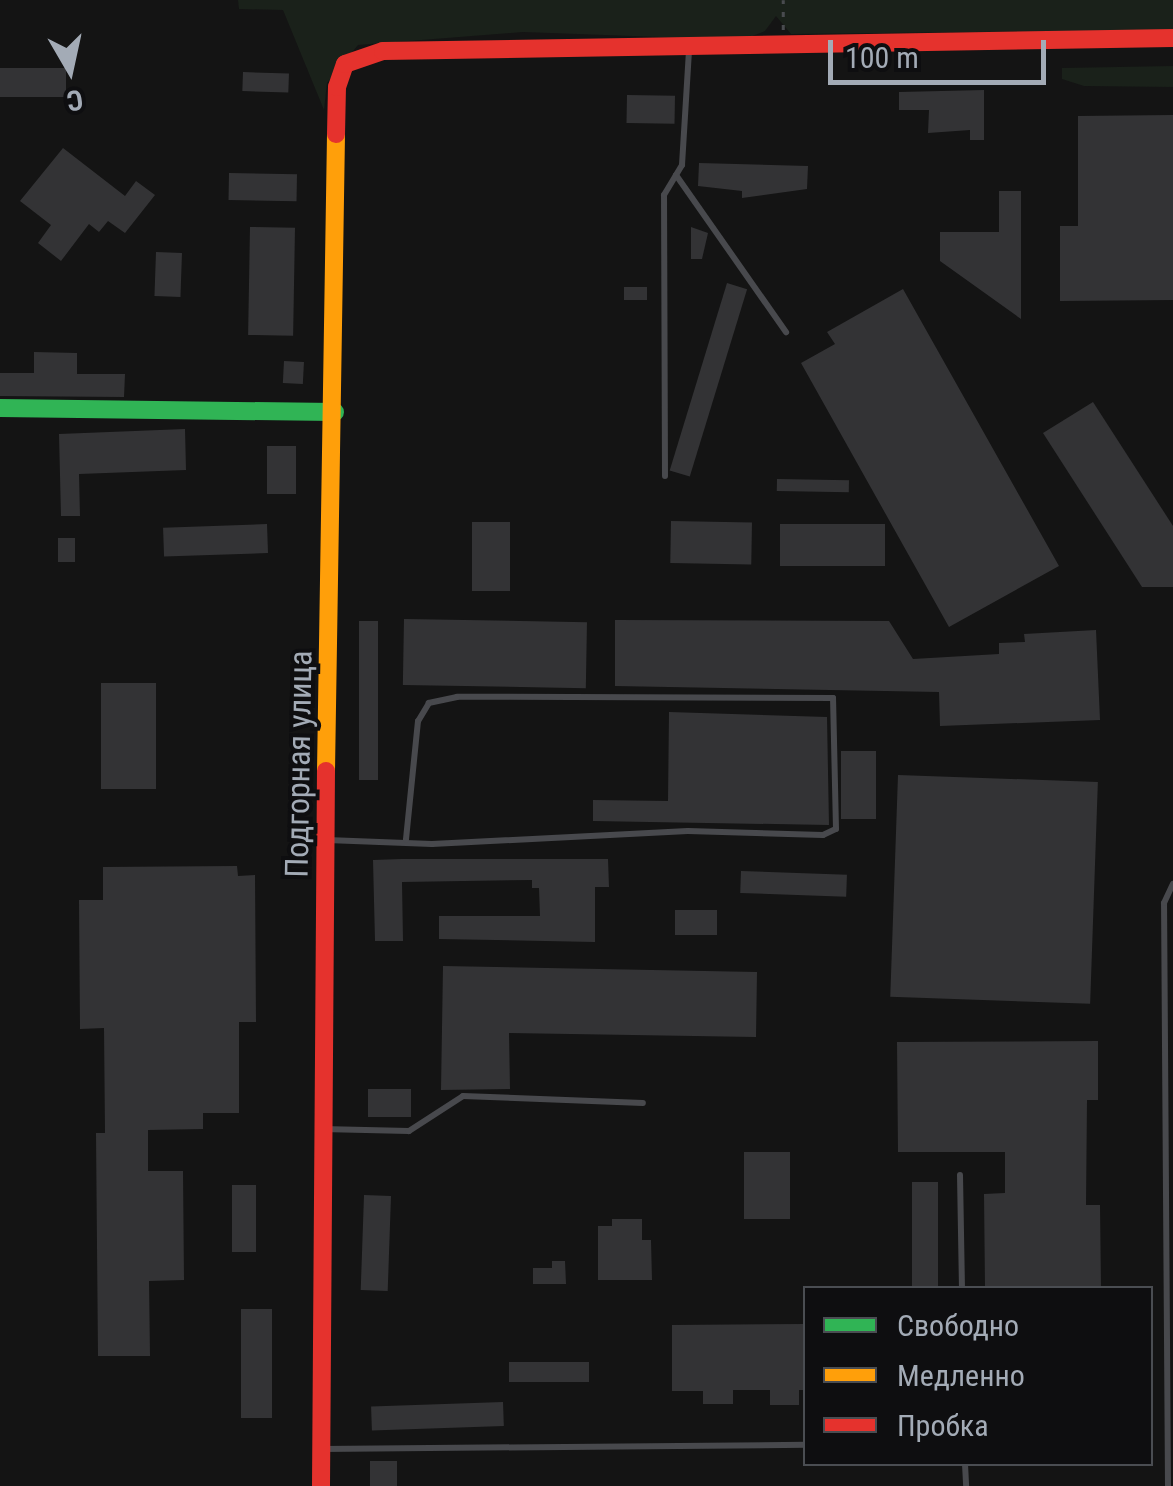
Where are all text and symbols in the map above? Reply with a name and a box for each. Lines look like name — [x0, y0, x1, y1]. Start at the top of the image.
north arrow — [20, 20, 120, 120]
scale bar — [833, 20, 1050, 82]
text: 100 m — [845, 40, 919, 75]
text: С — [64, 83, 85, 118]
street label: Подгорная улица — [278, 650, 320, 878]
legend — [803, 1286, 1153, 1466]
text: Свободно — [897, 1308, 1019, 1343]
text: Медленно — [897, 1358, 1025, 1393]
text: Пробка — [897, 1408, 989, 1443]

